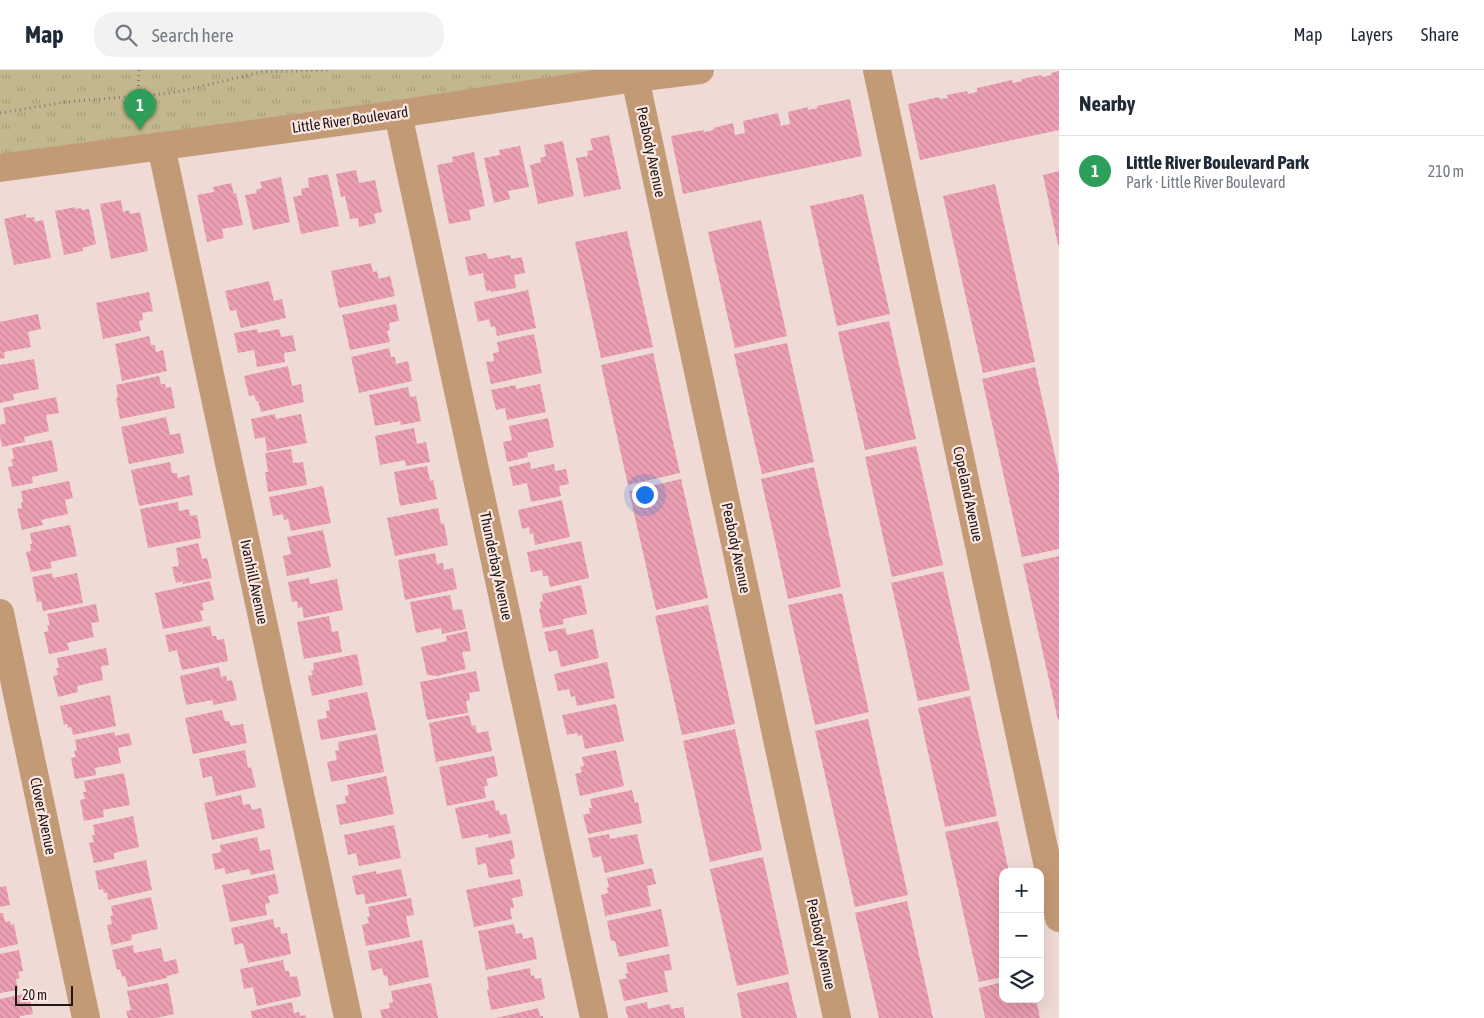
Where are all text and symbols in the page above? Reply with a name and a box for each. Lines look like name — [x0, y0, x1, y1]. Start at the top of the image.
search box — [94, 12, 444, 57]
text: Map — [25, 21, 64, 48]
icon: search — [112, 21, 140, 49]
text: Search here — [152, 24, 234, 46]
text: Map — [1293, 24, 1322, 45]
text: Layers — [1350, 24, 1393, 45]
text: Share — [1421, 24, 1459, 45]
pin: 1 — [124, 89, 156, 130]
text: Nearby — [1079, 91, 1135, 115]
street label: Little River Boulevard — [291, 103, 409, 136]
street label: Peabody Avenue — [634, 105, 669, 199]
text: Little River Boulevard Park — [1126, 151, 1309, 173]
text: 1 — [1091, 162, 1099, 180]
text: 210 m — [1428, 162, 1464, 180]
text: Park · Little River Boulevard — [1126, 173, 1286, 191]
street label: Copeland Avenue — [950, 445, 987, 543]
your location — [632, 482, 658, 508]
street label: Peabody Avenue — [719, 501, 754, 595]
street label: Thunderbay Avenue — [477, 510, 516, 622]
street label: Ivanhill Avenue — [237, 538, 272, 626]
street label: Clover Avenue — [27, 776, 60, 856]
map controls — [999, 868, 1044, 1003]
button: + — [999, 868, 1044, 913]
street label: Peabody Avenue — [804, 897, 839, 991]
button: − — [999, 913, 1044, 958]
button: layers — [999, 958, 1044, 1003]
scale bar — [15, 983, 72, 1006]
text: 20 m — [22, 987, 47, 1003]

